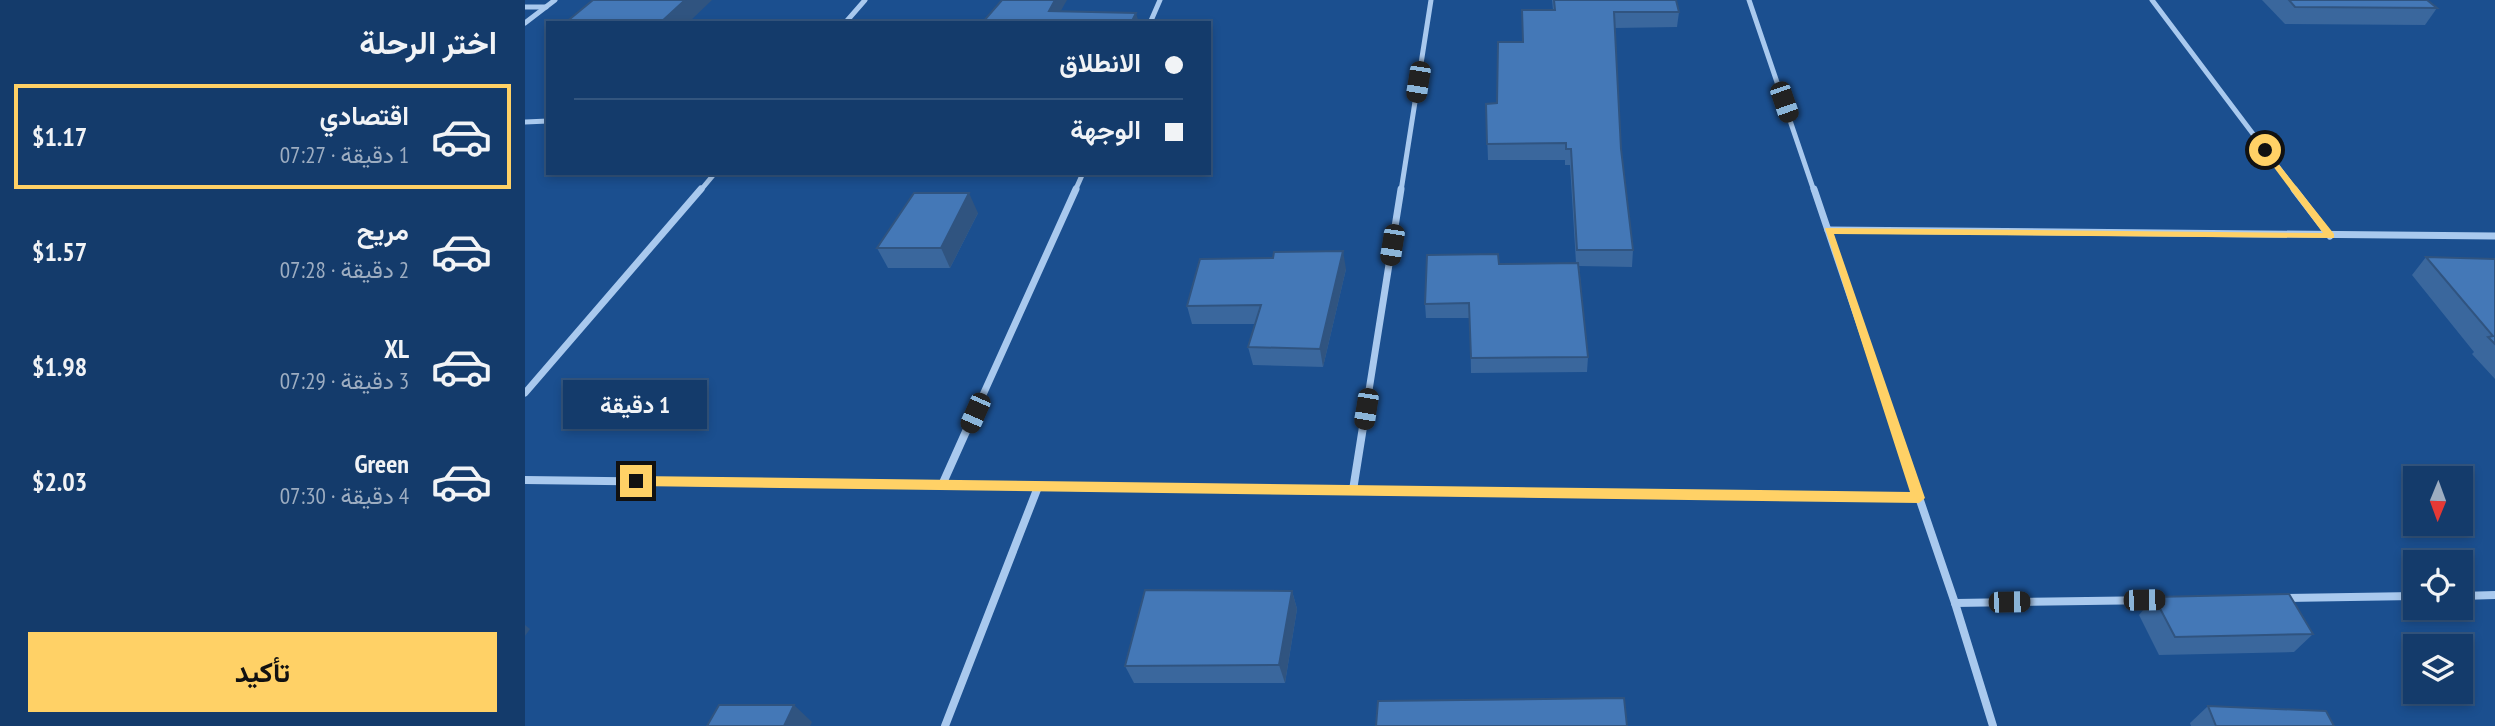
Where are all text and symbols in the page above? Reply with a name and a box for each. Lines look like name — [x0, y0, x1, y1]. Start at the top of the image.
text: اختر الرحلة — [359, 21, 497, 63]
text: الانطلاق — [1059, 46, 1141, 79]
car — [1405, 60, 1432, 104]
car — [1768, 79, 1801, 125]
text: اقتصادي — [320, 99, 409, 132]
icon: car — [430, 105, 493, 168]
text: الوجهة — [1070, 113, 1141, 146]
text: $1.17 — [32, 120, 87, 153]
route start — [2249, 134, 2281, 166]
text: 1 دقيقة · 07:27 — [280, 140, 409, 169]
text: مريح — [357, 214, 409, 247]
icon: car — [430, 220, 493, 283]
car — [1379, 223, 1406, 267]
text: $1.57 — [32, 235, 87, 268]
text: 2 دقيقة · 07:28 — [280, 255, 409, 284]
text: XL — [384, 332, 409, 365]
icon: car — [430, 335, 493, 398]
text: $1.98 — [32, 350, 87, 383]
text: 3 دقيقة · 07:29 — [280, 366, 409, 395]
callout: 1 دقيقة — [564, 379, 708, 428]
car — [1353, 387, 1380, 431]
text: 1 دقيقة — [600, 390, 670, 419]
car — [957, 390, 994, 436]
text: Green — [354, 447, 409, 480]
icon: car — [430, 450, 493, 513]
text: $2.03 — [32, 465, 87, 498]
route end — [620, 465, 652, 497]
north arrow — [2403, 466, 2473, 536]
map controls — [2403, 466, 2473, 704]
text: 4 دقيقة · 07:30 — [280, 481, 409, 510]
button: locate — [2403, 550, 2473, 620]
car — [2123, 589, 2166, 611]
car — [1988, 591, 2031, 613]
button: تأكيد — [28, 632, 497, 712]
button: layers — [2403, 634, 2473, 704]

